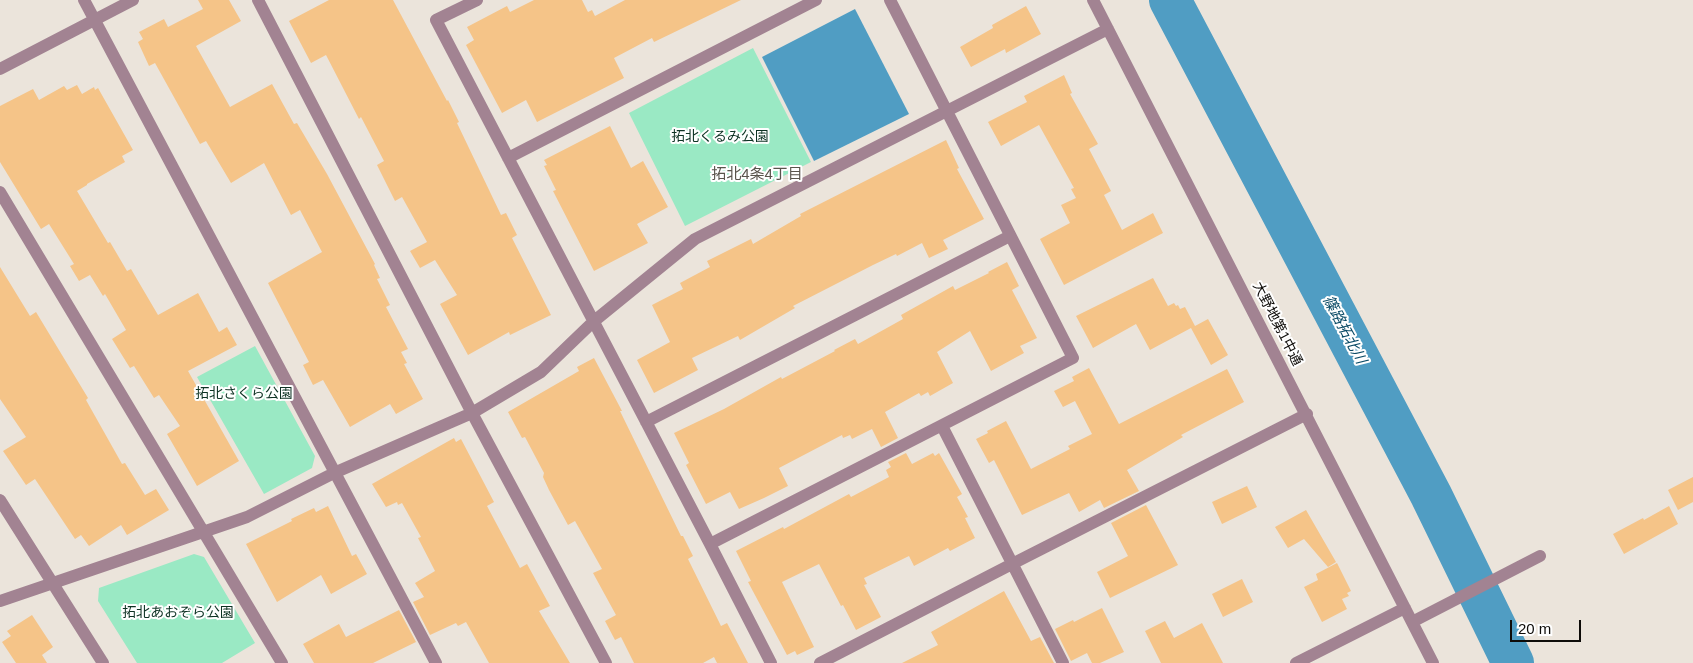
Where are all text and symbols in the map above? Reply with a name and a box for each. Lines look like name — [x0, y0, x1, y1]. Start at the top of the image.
park label: 拓北くるみ公園 — [671, 129, 769, 145]
district label: 拓北4条4丁目 — [711, 166, 803, 184]
street label: 大野地第1中通 — [1249, 279, 1305, 369]
water label: 篠路拓北川 — [1318, 293, 1370, 367]
park label: 拓北さくら公園 — [195, 386, 293, 402]
park label: 拓北あおぞら公園 — [122, 605, 234, 621]
scale bar — [1513, 610, 1584, 642]
text: 20 m — [1518, 620, 1551, 637]

